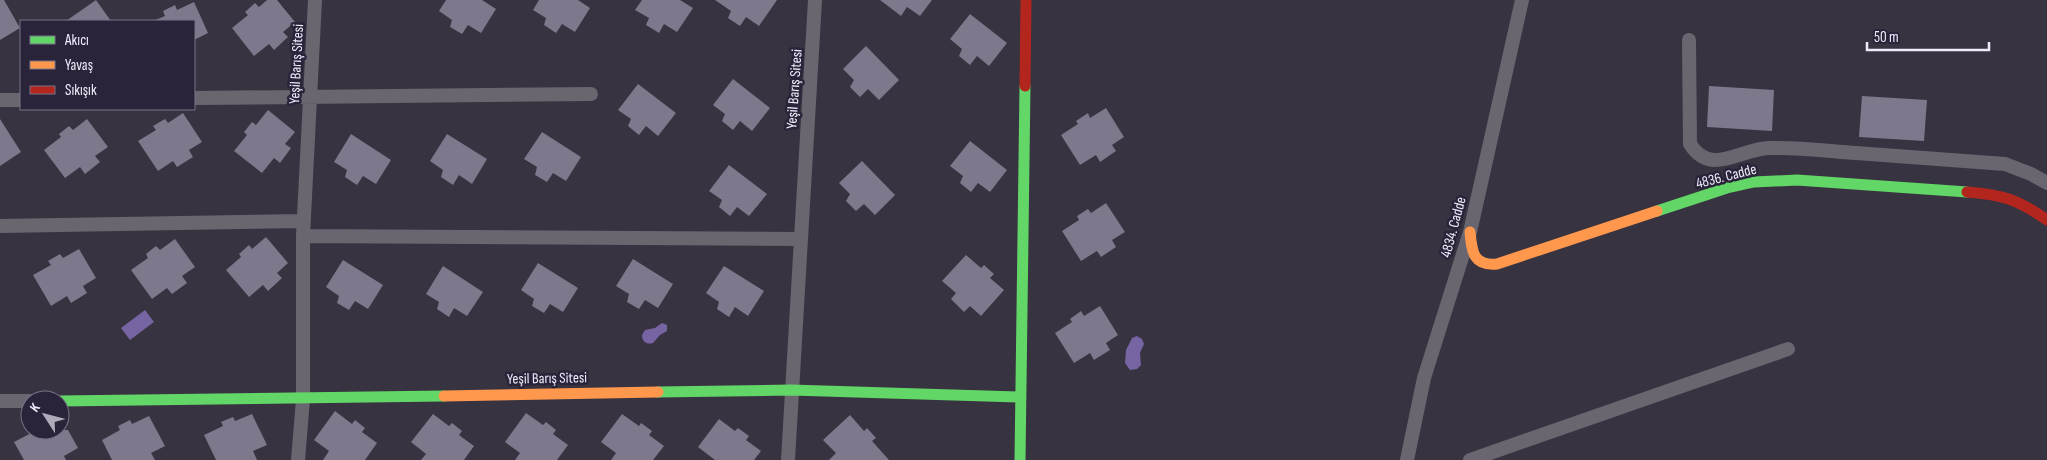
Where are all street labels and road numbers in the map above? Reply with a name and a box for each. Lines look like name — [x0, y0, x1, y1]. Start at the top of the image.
street label: Yeşil Barış Sitesi — [285, 23, 308, 105]
street label: Yeşil Barış Sitesi — [782, 48, 807, 130]
street label: 4836. Cadde — [1694, 160, 1758, 193]
street label: 4834. Cadde — [1436, 195, 1471, 260]
street label: Yeşil Barış Sitesi — [507, 368, 587, 389]

